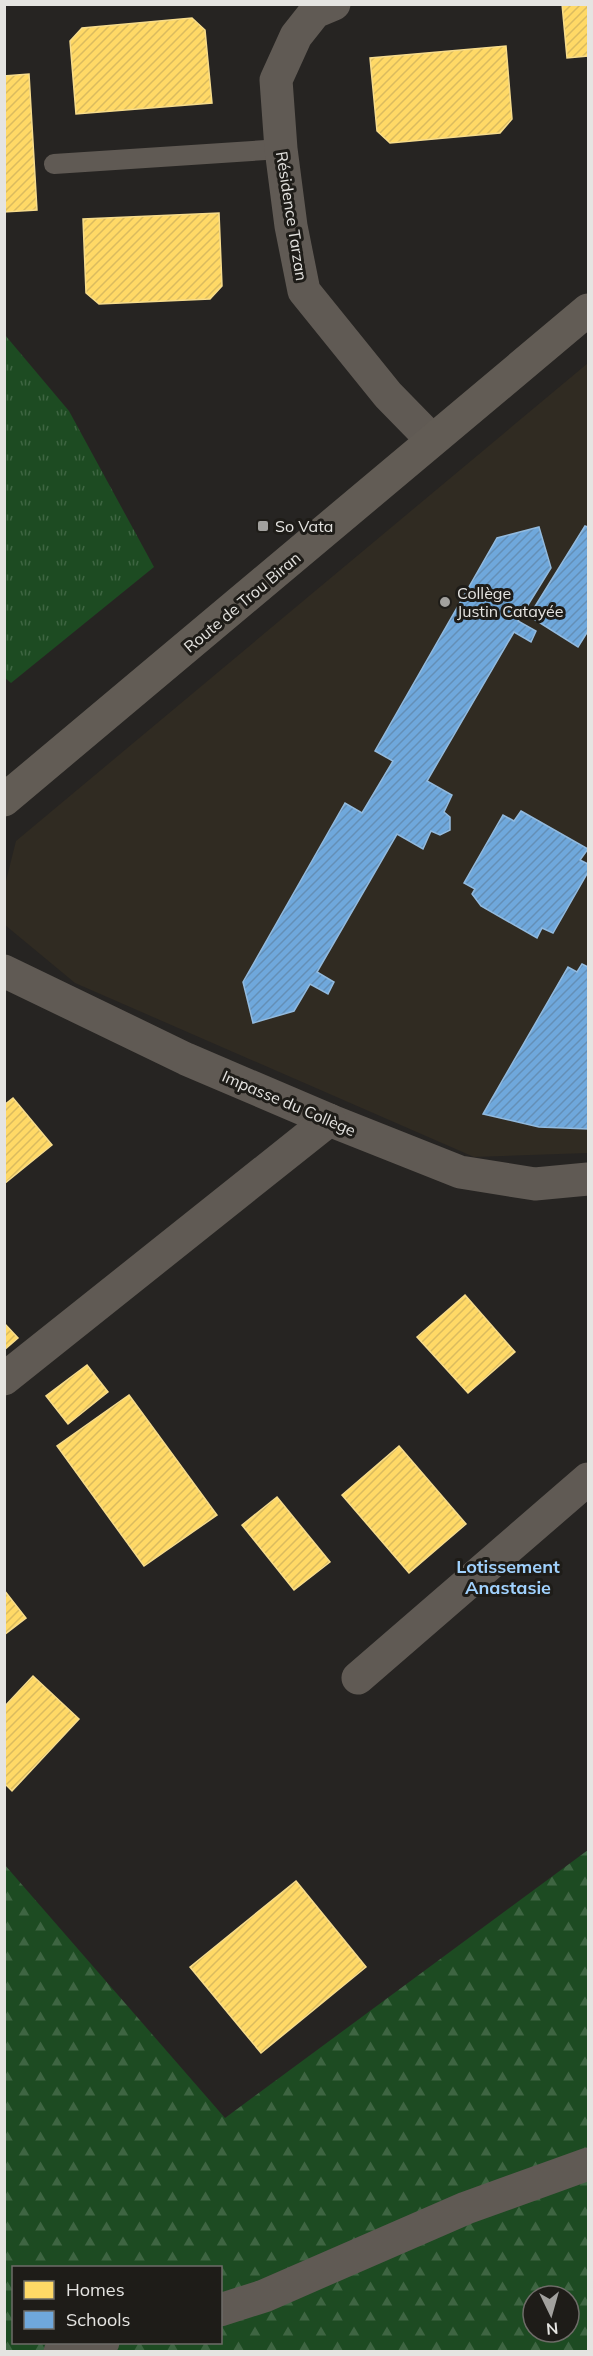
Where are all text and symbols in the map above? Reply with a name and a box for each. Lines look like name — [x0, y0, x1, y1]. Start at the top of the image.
street label: Résidence Tarzan — [272, 150, 312, 282]
place label: So Vata — [275, 516, 333, 536]
marker: So Vata — [256, 519, 270, 533]
street label: Route de Trou Biran — [180, 547, 304, 657]
place label: Collège Justin Catayée — [457, 583, 564, 621]
marker: Collège Justin Catayée — [438, 595, 452, 609]
street label: Impasse du Collège — [219, 1066, 359, 1140]
district label: Lotissement Anastasie — [456, 1555, 560, 1599]
legend — [12, 2266, 222, 2344]
text: Homes — [66, 2278, 125, 2301]
north arrow — [521, 2284, 581, 2344]
text: Schools — [66, 2308, 131, 2331]
text: N — [545, 2318, 559, 2339]

